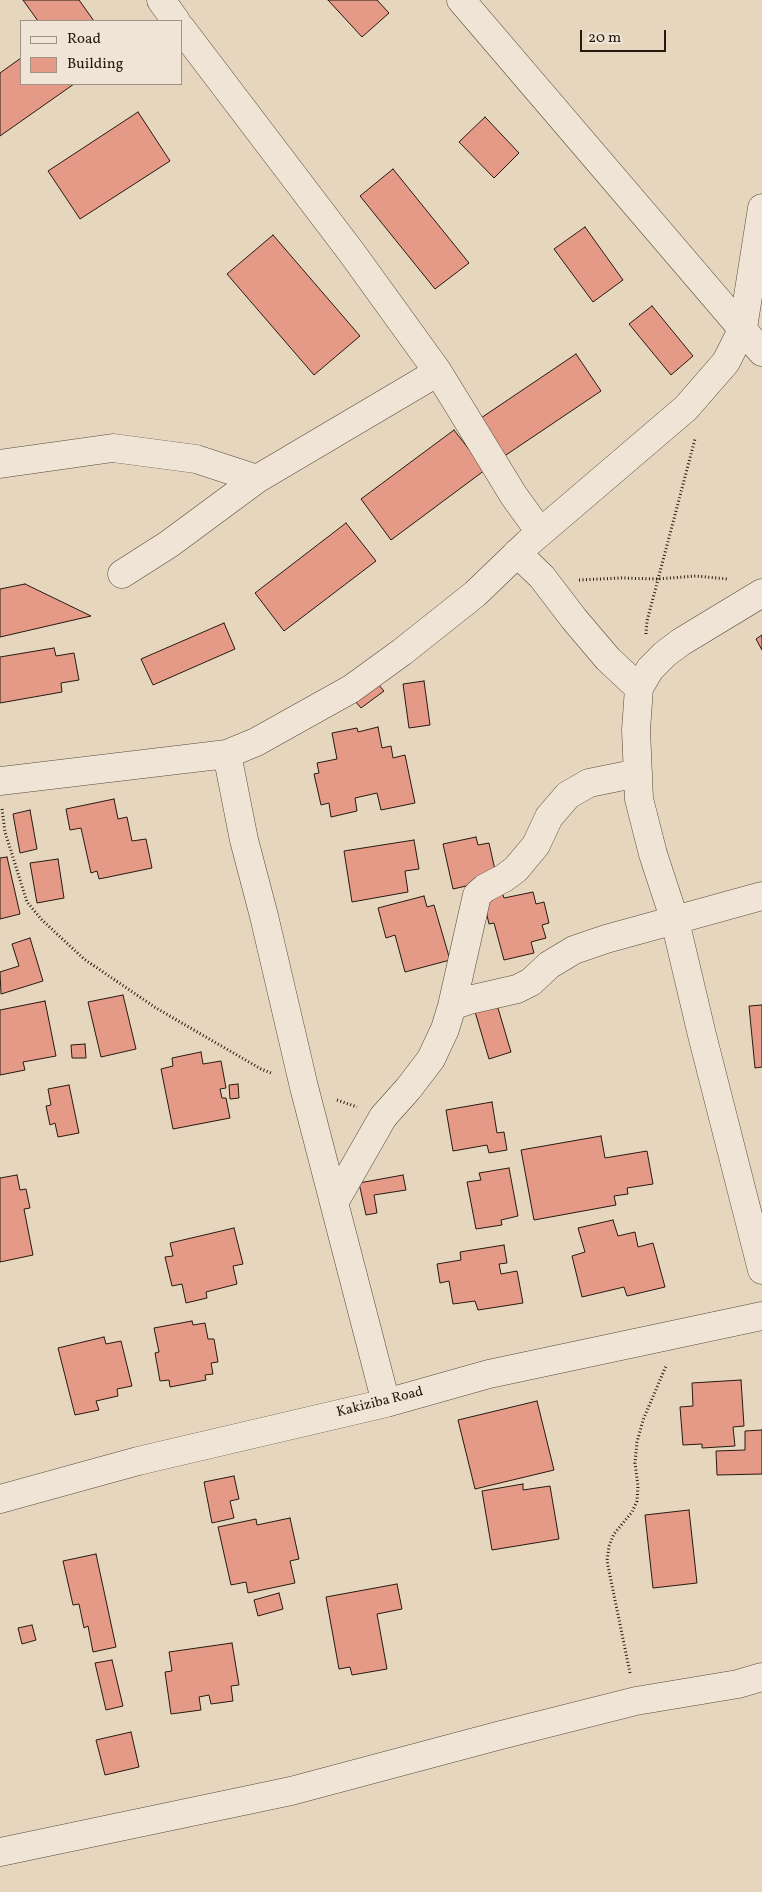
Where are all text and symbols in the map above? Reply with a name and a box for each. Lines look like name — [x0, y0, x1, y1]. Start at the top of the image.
legend — [20, 20, 182, 85]
scale bar — [582, 20, 668, 52]
text: 20 m — [588, 28, 621, 49]
text: Road — [67, 29, 101, 50]
text: Building — [67, 54, 123, 75]
street label: Kakiziba Road — [335, 1384, 425, 1422]

